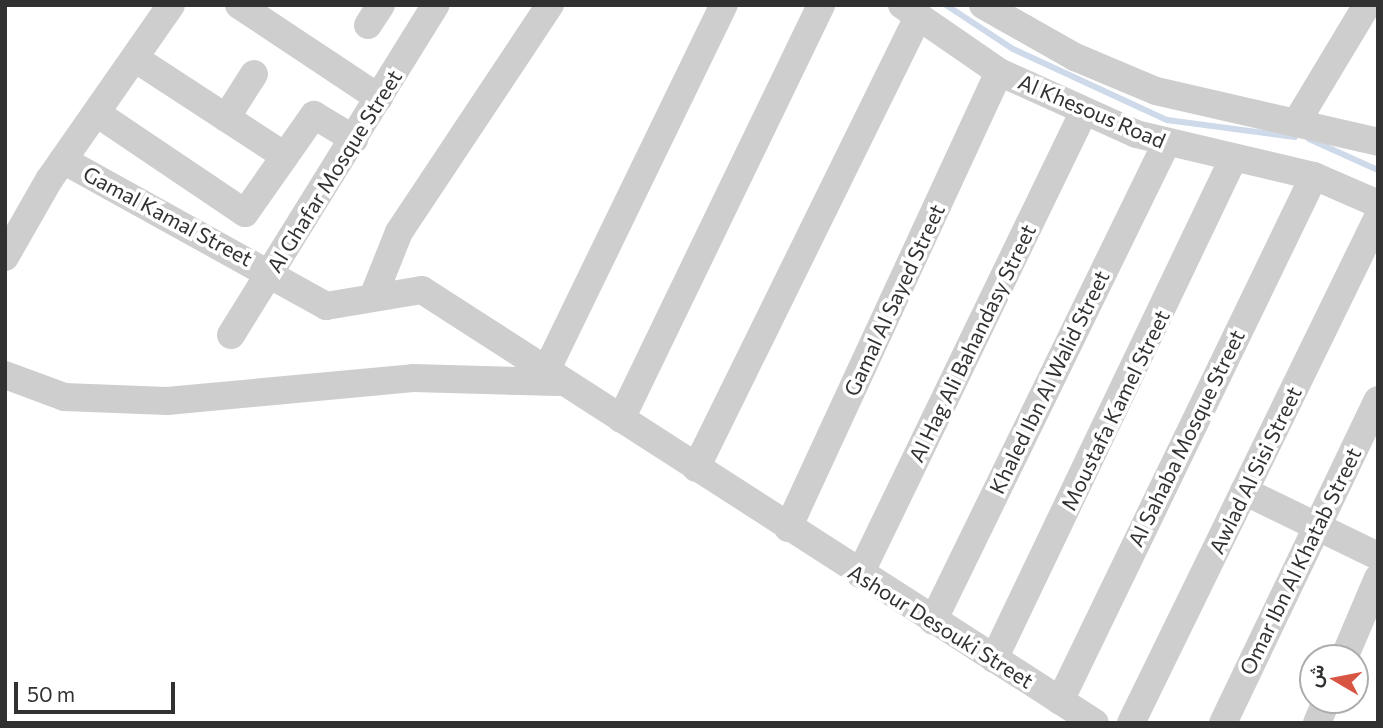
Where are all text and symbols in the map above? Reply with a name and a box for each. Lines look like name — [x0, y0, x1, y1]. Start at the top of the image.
street label: Al Ghafar Mosque Street — [261, 65, 407, 277]
street label: Al Khesous Road — [1015, 69, 1169, 153]
street label: Gamal Kamal Street — [79, 161, 257, 271]
street label: Gamal Al Sayed Street — [838, 200, 950, 400]
street label: Al Hag Ali Bahandasy Street — [903, 220, 1041, 466]
street label: Khaled Ibn Al Walid Street — [984, 266, 1114, 498]
street label: Moustafa Kamel Street — [1056, 306, 1174, 514]
street label: Al Sahaba Mosque Street — [1123, 326, 1249, 550]
street label: Awlad Al Sisi Street — [1204, 382, 1306, 558]
street label: Omar Ibn Al Khatab Street — [1234, 443, 1366, 679]
street label: Ashour Desouki Street — [844, 559, 1038, 693]
north arrow — [1299, 644, 1369, 714]
text: ش — [1301, 662, 1328, 689]
scale bar — [18, 668, 178, 712]
text: 50 m — [27, 681, 75, 706]

